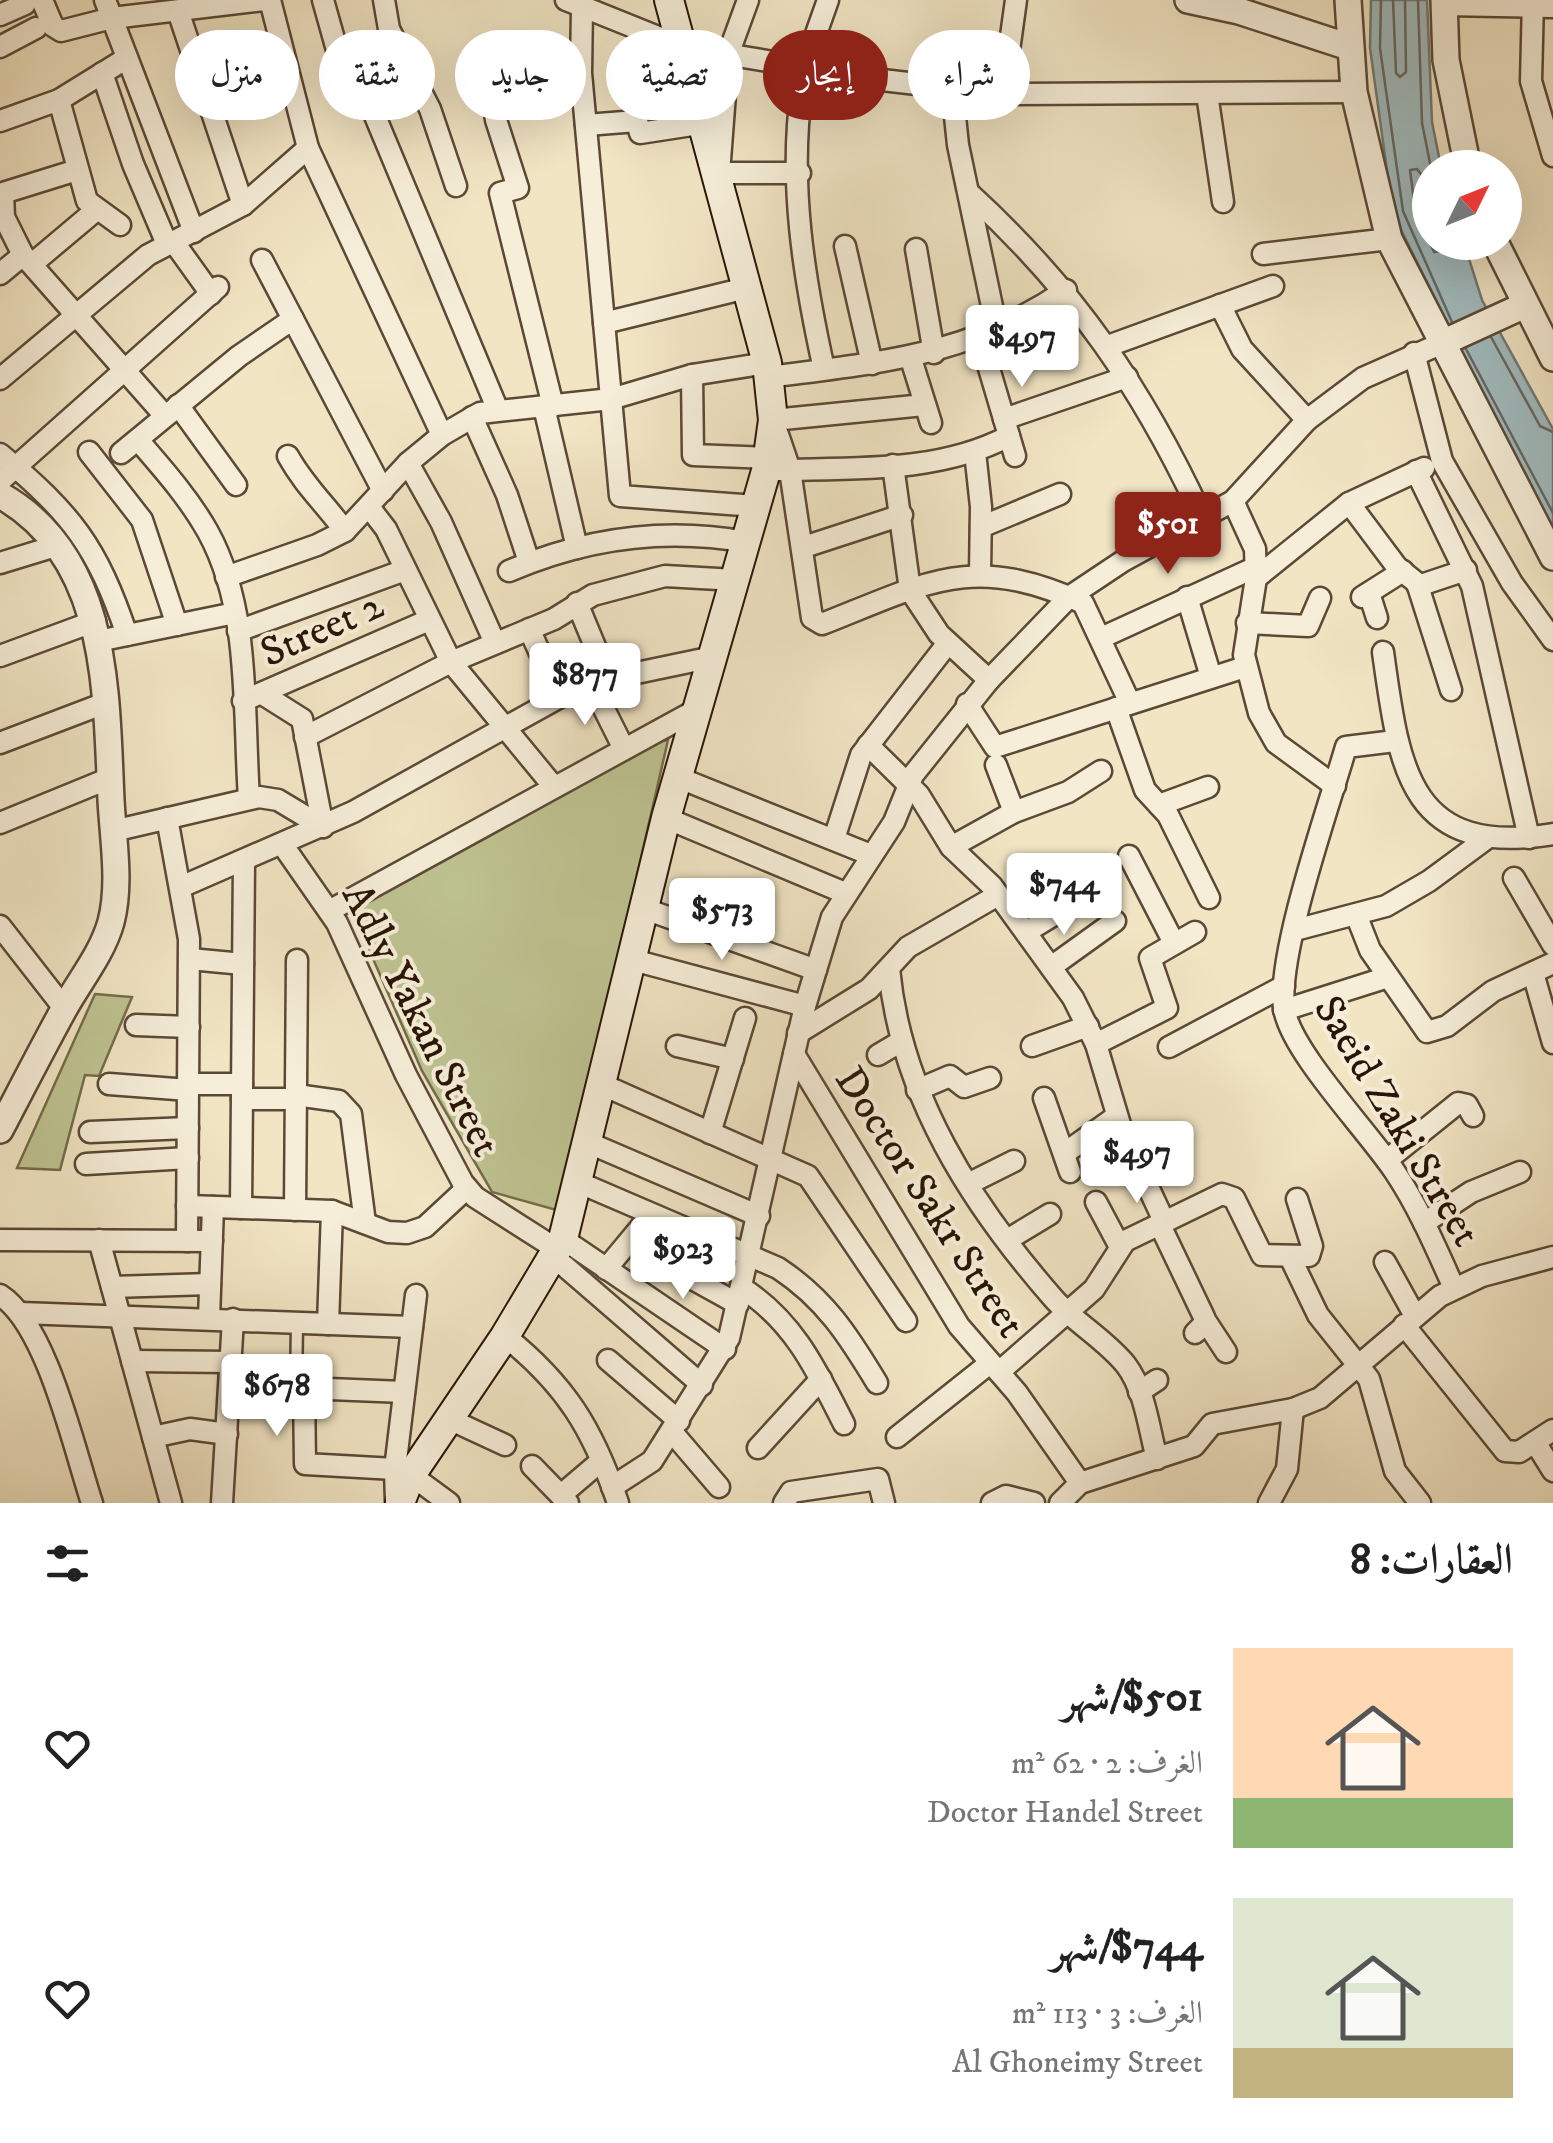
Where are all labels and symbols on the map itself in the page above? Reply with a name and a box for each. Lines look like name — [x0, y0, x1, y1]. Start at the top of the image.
north arrow — [1412, 150, 1522, 260]
pin: $497 — [963, 305, 1081, 390]
pin: $501 — [1109, 492, 1227, 577]
street label: Street 2 — [253, 580, 392, 680]
pin: $877 — [526, 643, 644, 728]
pin: $744 — [1005, 853, 1123, 938]
street label: Adly Yakan Street — [329, 875, 511, 1166]
pin: $573 — [663, 878, 781, 963]
street label: Saeid Zaki Street — [1301, 987, 1492, 1256]
street label: Doctor Sakr Street — [822, 1057, 1036, 1348]
pin: $497 — [1078, 1121, 1196, 1206]
pin: $923 — [624, 1217, 742, 1302]
pin: $678 — [218, 1354, 336, 1439]

